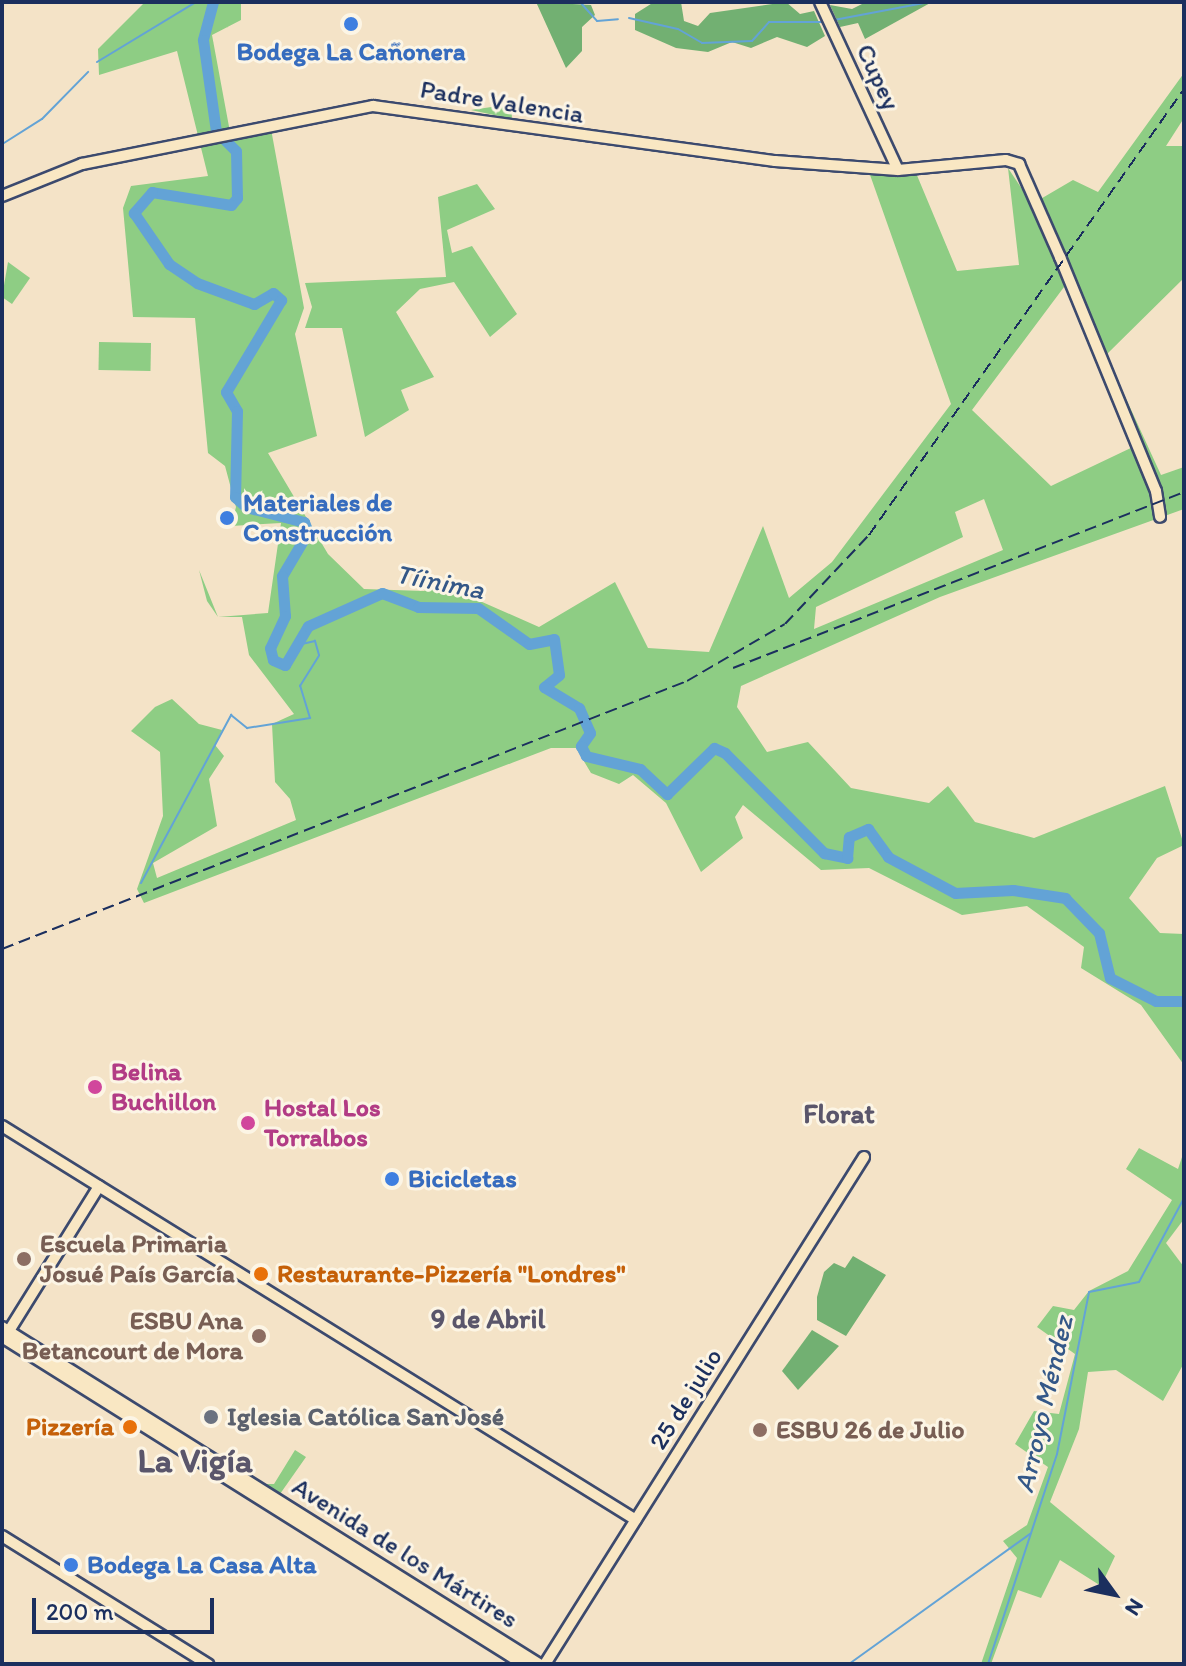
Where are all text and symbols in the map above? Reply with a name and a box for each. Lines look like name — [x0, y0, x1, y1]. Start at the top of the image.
marker: Bodega La Cañonera — [342, 15, 360, 33]
place label: Bodega La Cañonera — [236, 36, 466, 68]
street label: Cupey — [849, 39, 907, 115]
street label: Padre Valencia — [419, 74, 585, 130]
place label: Materiales de Construcción — [243, 487, 393, 548]
marker: Materiales de Construcción — [218, 509, 236, 527]
water label: Tíinima — [393, 556, 487, 606]
place label: Belina Buchillon — [111, 1056, 216, 1118]
marker: Belina Buchillon — [86, 1078, 104, 1096]
place label: Hostal Los Torralbos — [264, 1092, 381, 1154]
district label: Florat — [803, 1096, 875, 1130]
marker: Hostal Los Torralbos — [239, 1114, 257, 1132]
place label: Bicicletas — [408, 1163, 517, 1195]
marker: Bicicletas — [383, 1170, 401, 1188]
place label: Escuela Primaria Josué País García — [40, 1228, 234, 1290]
marker: Escuela Primaria Josué País García — [15, 1250, 33, 1268]
place label: Restaurante-Pizzería "Londres" — [277, 1258, 626, 1290]
marker: Restaurante-Pizzería "Londres" — [252, 1265, 270, 1283]
district label: 9 de Abril — [431, 1301, 545, 1335]
place label: ESBU Ana Betancourt de Mora — [22, 1305, 243, 1366]
water label: Arroyo Méndez — [1006, 1312, 1080, 1496]
marker: ESBU Ana Betancourt de Mora — [250, 1327, 268, 1345]
street label: 25 de julio — [643, 1343, 729, 1455]
place label: Iglesia Católica San José — [227, 1401, 504, 1433]
marker: Iglesia Católica San José — [202, 1408, 220, 1426]
place label: Pizzería — [26, 1411, 114, 1443]
place label: ESBU 26 de Julio — [776, 1414, 964, 1446]
marker: Pizzería — [121, 1418, 139, 1436]
marker: ESBU 26 de Julio — [751, 1421, 769, 1439]
district label: La Vigía — [138, 1441, 252, 1481]
street label: Avenida de los Mártires — [286, 1471, 524, 1635]
place label: Bodega La Casa Alta — [87, 1549, 317, 1581]
north arrow — [1074, 1554, 1154, 1634]
marker: Bodega La Casa Alta — [62, 1556, 80, 1574]
scale bar — [36, 1582, 218, 1632]
text: N — [1119, 1594, 1150, 1621]
text: 200 m — [46, 1597, 114, 1626]

